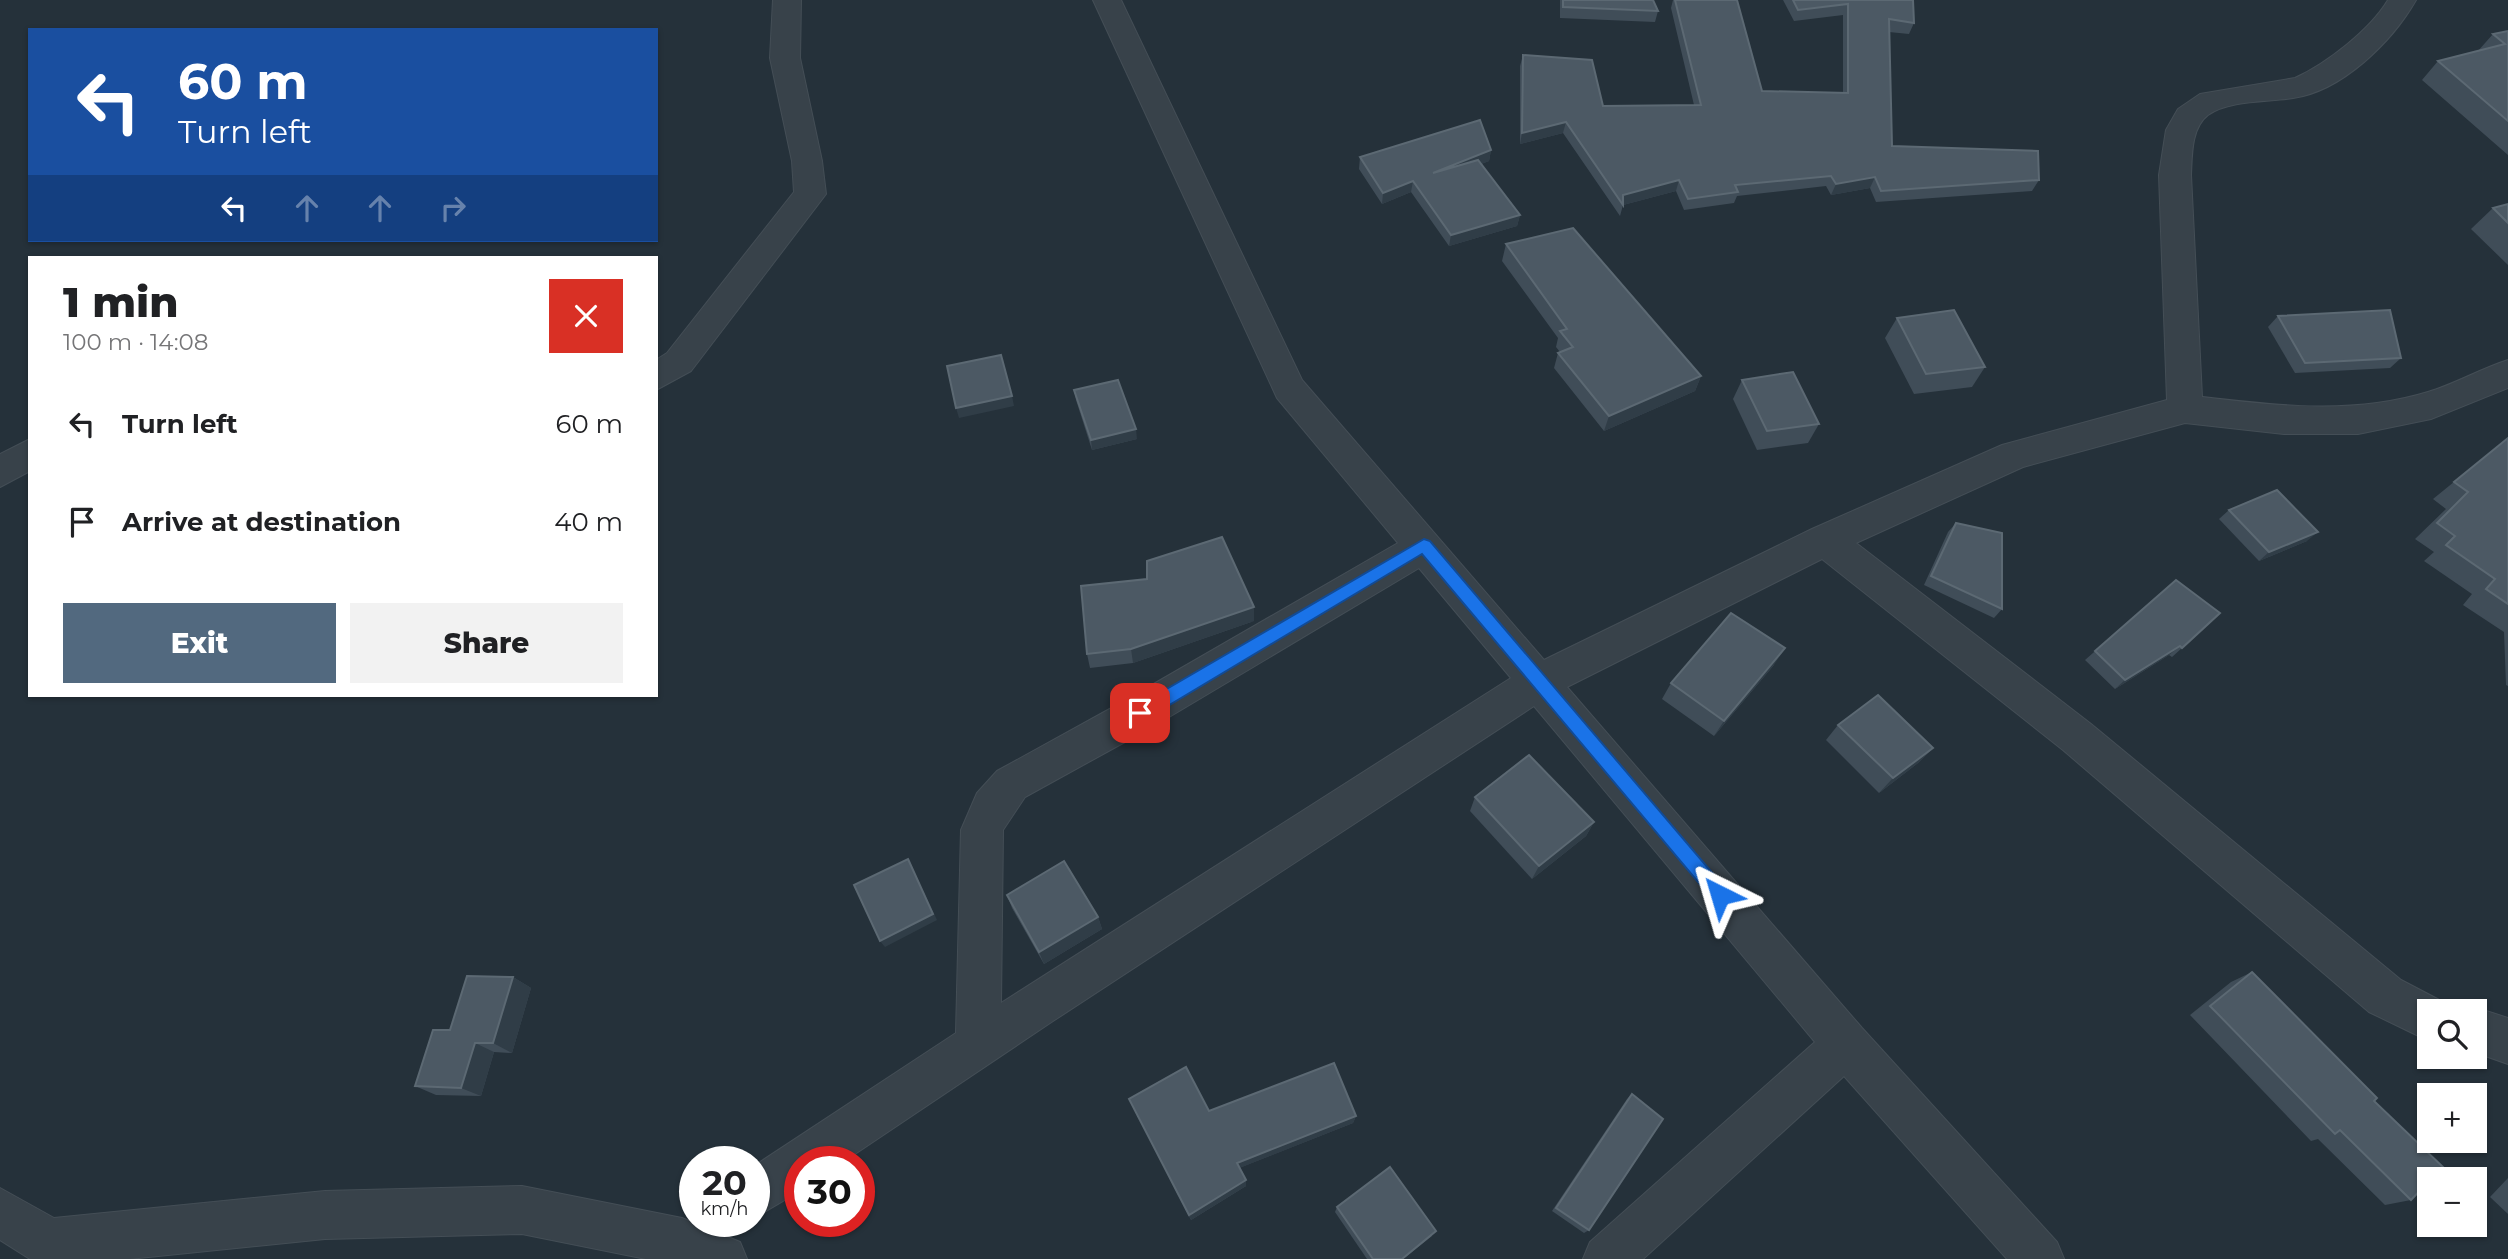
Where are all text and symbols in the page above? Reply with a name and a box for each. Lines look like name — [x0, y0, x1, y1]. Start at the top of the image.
text: 60 m — [178, 52, 308, 111]
icon: left — [63, 56, 154, 147]
text: Turn left — [178, 112, 312, 151]
icon: left — [215, 189, 253, 227]
icon: ahead — [288, 189, 326, 227]
icon: ahead — [361, 189, 399, 227]
icon: right — [434, 189, 472, 227]
text: 1 min — [63, 276, 179, 328]
button: close — [549, 279, 623, 353]
text: 100 m · 14:08 — [63, 328, 208, 356]
icon: left — [63, 405, 101, 443]
text: Turn left — [122, 408, 238, 440]
text: 60 m — [556, 408, 623, 440]
icon: arrive — [63, 503, 101, 541]
text: Arrive at destination — [122, 506, 401, 538]
text: 40 m — [554, 506, 623, 538]
button: Exit — [63, 603, 336, 683]
button: Share — [350, 603, 623, 683]
pin — [1110, 683, 1170, 743]
icon: arrive — [1121, 694, 1159, 732]
position arrow — [1683, 858, 1757, 932]
map controls — [2417, 999, 2487, 1237]
button: search — [2417, 999, 2487, 1069]
button: + — [2417, 1083, 2487, 1153]
speed limit sign: 30 — [784, 1146, 875, 1237]
text: 20 — [702, 1161, 747, 1204]
button: − — [2417, 1167, 2487, 1237]
text: km/h — [700, 1198, 749, 1220]

